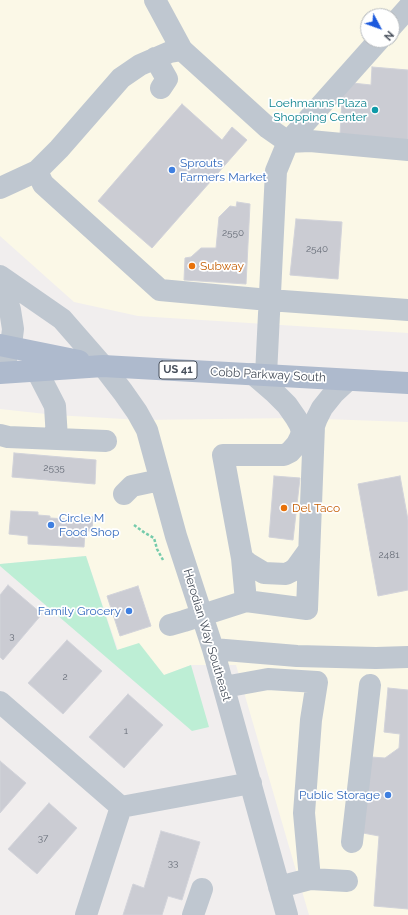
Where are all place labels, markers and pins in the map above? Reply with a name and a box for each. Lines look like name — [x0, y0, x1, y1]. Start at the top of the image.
place label: Loehmanns Plaza Shopping Center — [269, 96, 367, 124]
marker: Loehmanns Plaza Shopping Center — [370, 105, 380, 115]
place label: Sprouts Farmers Market — [180, 156, 266, 184]
marker: Sprouts Farmers Market — [167, 165, 177, 175]
place label: Subway — [200, 259, 244, 273]
marker: Subway — [187, 261, 197, 271]
place label: Del Taco — [292, 501, 340, 515]
marker: Del Taco — [279, 503, 289, 513]
place label: Circle M Food Shop — [59, 511, 119, 539]
marker: Circle M Food Shop — [46, 520, 56, 530]
place label: Family Grocery — [38, 604, 121, 618]
marker: Family Grocery — [124, 606, 134, 616]
place label: Public Storage — [299, 788, 380, 802]
marker: Public Storage — [383, 790, 393, 800]

